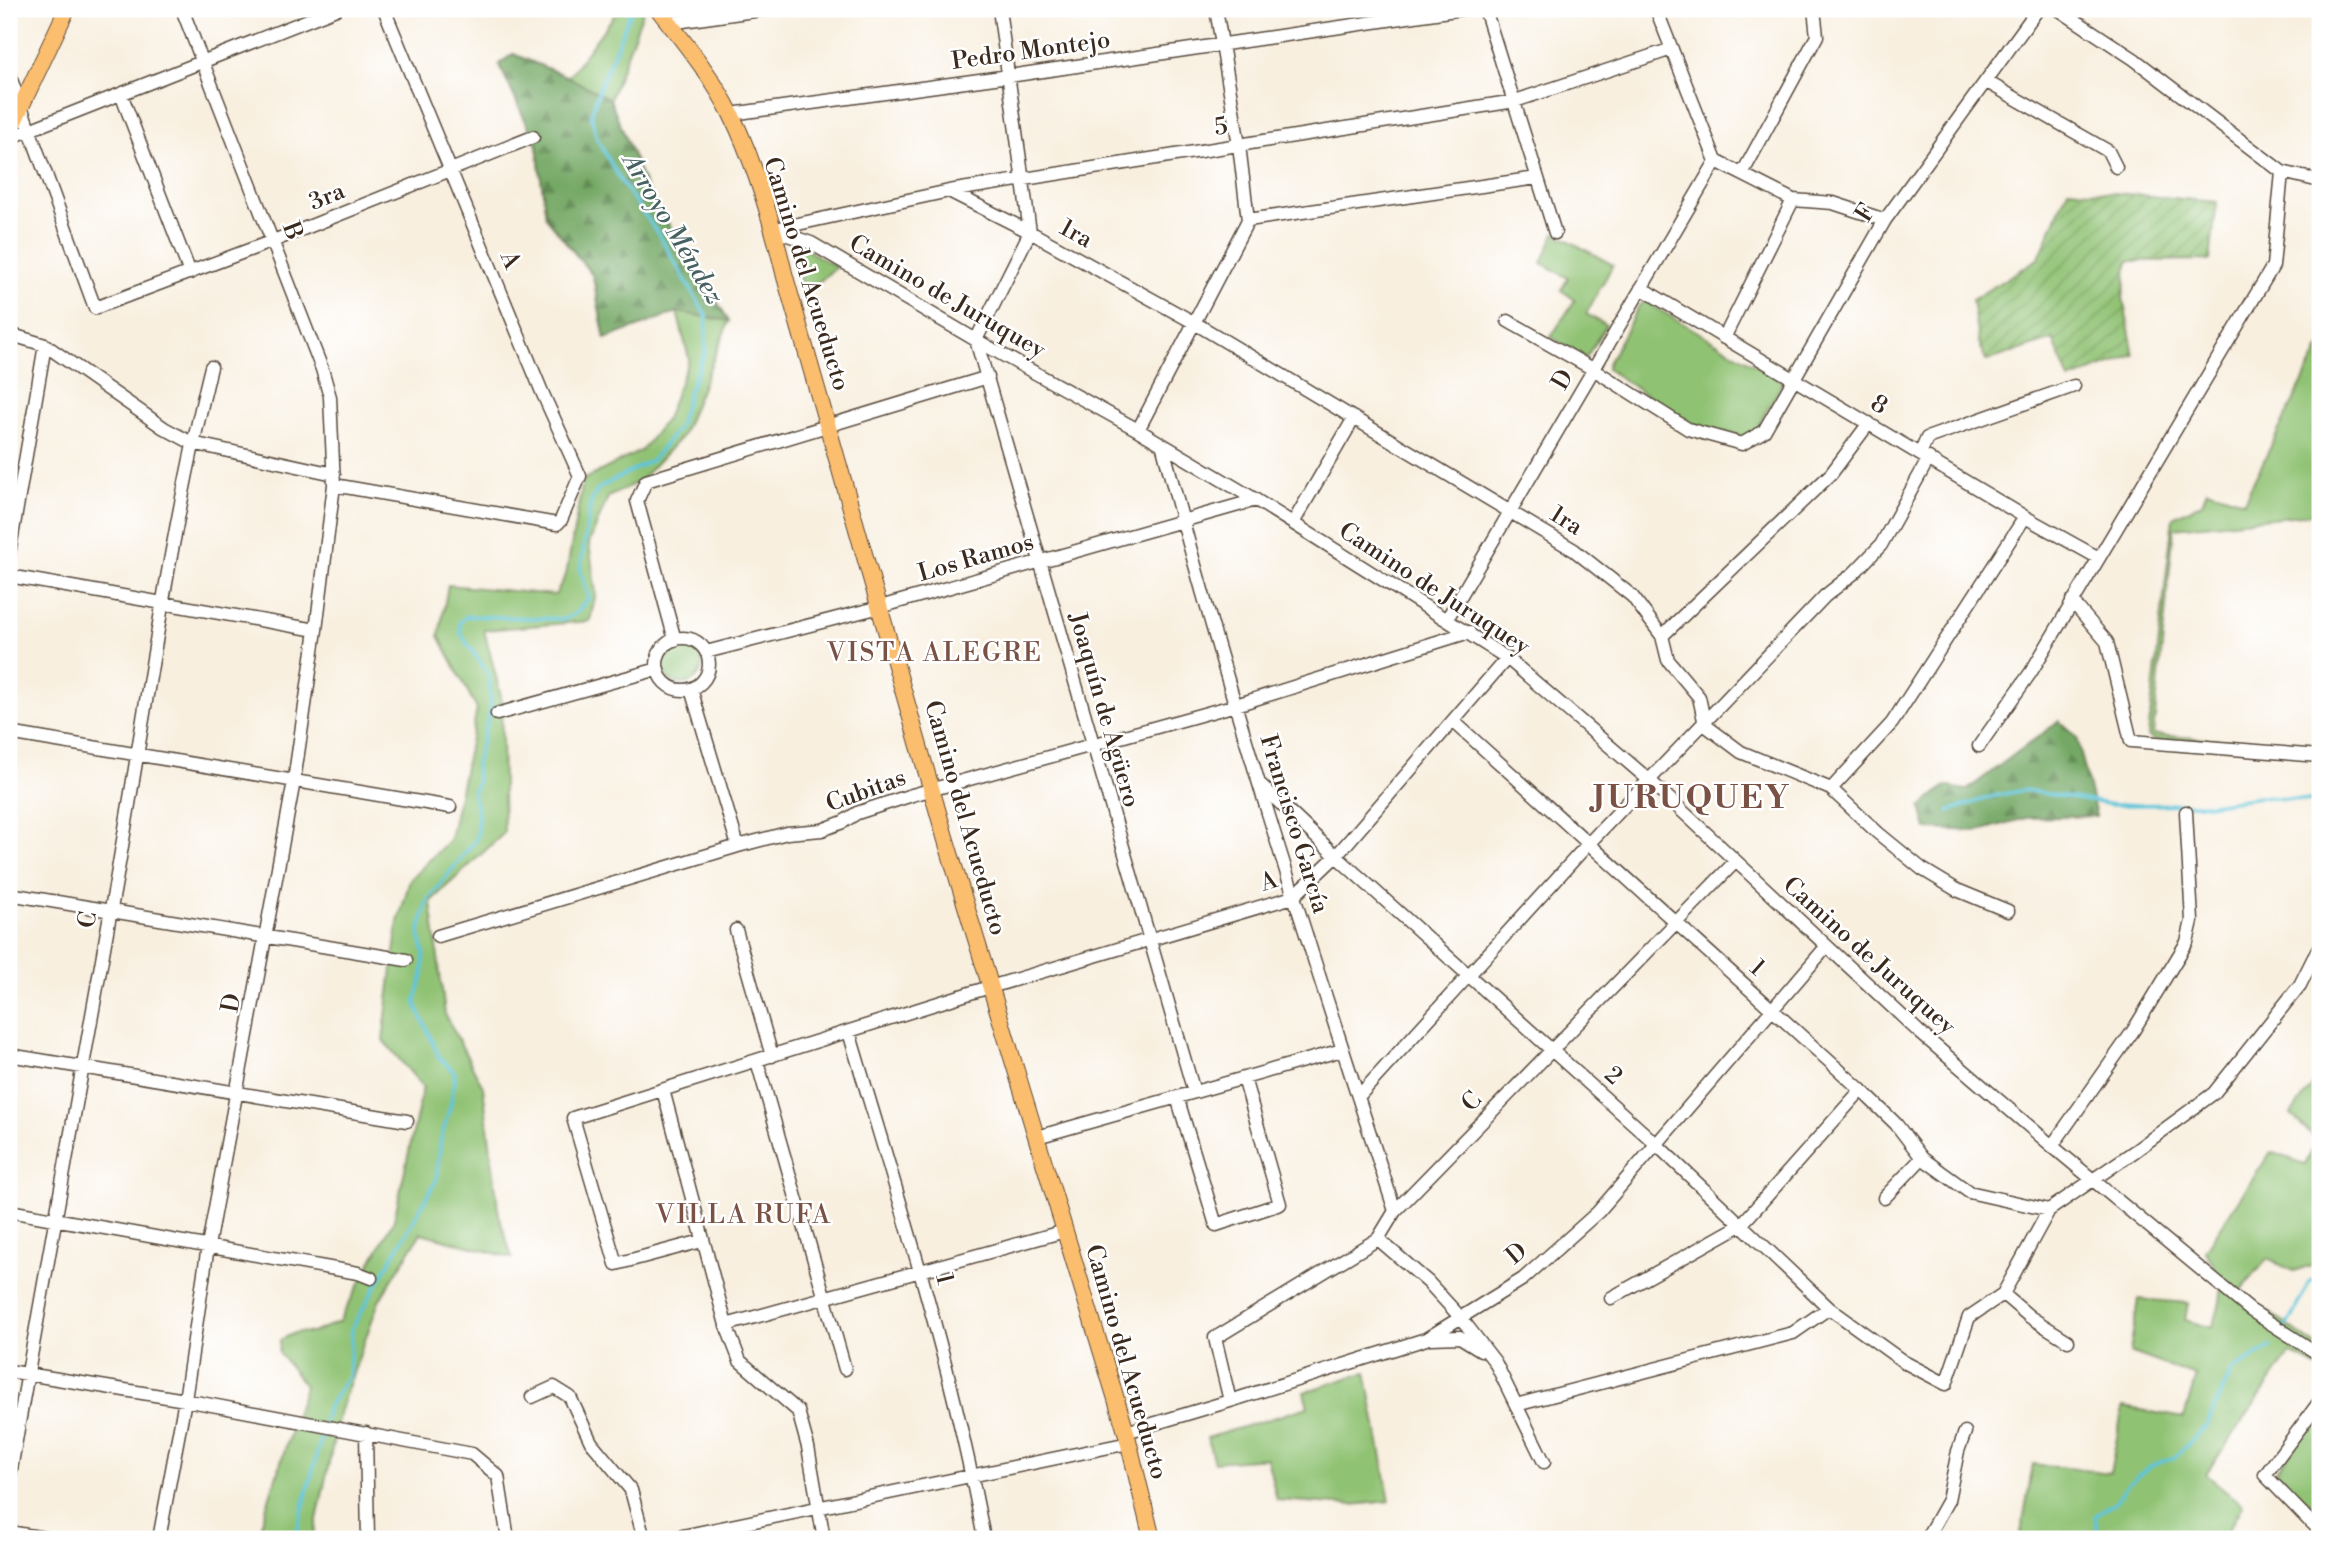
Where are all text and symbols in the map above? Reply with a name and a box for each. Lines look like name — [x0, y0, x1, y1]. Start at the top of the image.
street label: Pedro Montejo — [950, 25, 1112, 77]
street label: 5 — [1212, 111, 1230, 143]
water label: Arroyo Méndez — [614, 145, 731, 310]
street label: Camino del Acueducto — [756, 153, 856, 395]
street label: 3ra — [305, 176, 350, 218]
street label: F — [1849, 198, 1883, 228]
street label: 1ra — [1054, 213, 1098, 255]
street label: B — [275, 217, 309, 244]
street label: Camino de Juruquey — [843, 229, 1051, 366]
street label: A — [493, 246, 527, 274]
street label: D — [1545, 364, 1581, 396]
street label: 8 — [1865, 388, 1893, 422]
street label: 1ra — [1544, 500, 1589, 543]
street label: Camino de Juruquey — [1333, 516, 1535, 662]
street label: Los Ramos — [915, 527, 1037, 589]
street label: Joaquín de Agüero — [1062, 608, 1146, 811]
district label: VISTA ALEGRE — [826, 637, 1043, 669]
street label: Camino del Acueducto — [917, 697, 1013, 939]
street label: Francisco García — [1253, 731, 1336, 918]
street label: Cubitas — [822, 763, 910, 819]
district label: JURUQUEY — [1589, 778, 1791, 818]
street label: A — [1256, 865, 1282, 899]
street label: Camino de Juruquey — [1777, 871, 1962, 1042]
street label: C — [72, 909, 104, 931]
street label: 1 — [1743, 953, 1771, 983]
street label: D — [215, 991, 249, 1015]
street label: 2 — [1598, 1060, 1628, 1092]
street label: C — [1455, 1086, 1489, 1118]
district label: VILLA RUFA — [655, 1199, 832, 1231]
street label: D — [1500, 1237, 1534, 1271]
street label: Camino del Acueducto — [1078, 1241, 1174, 1483]
street label: 1 — [928, 1270, 960, 1288]

